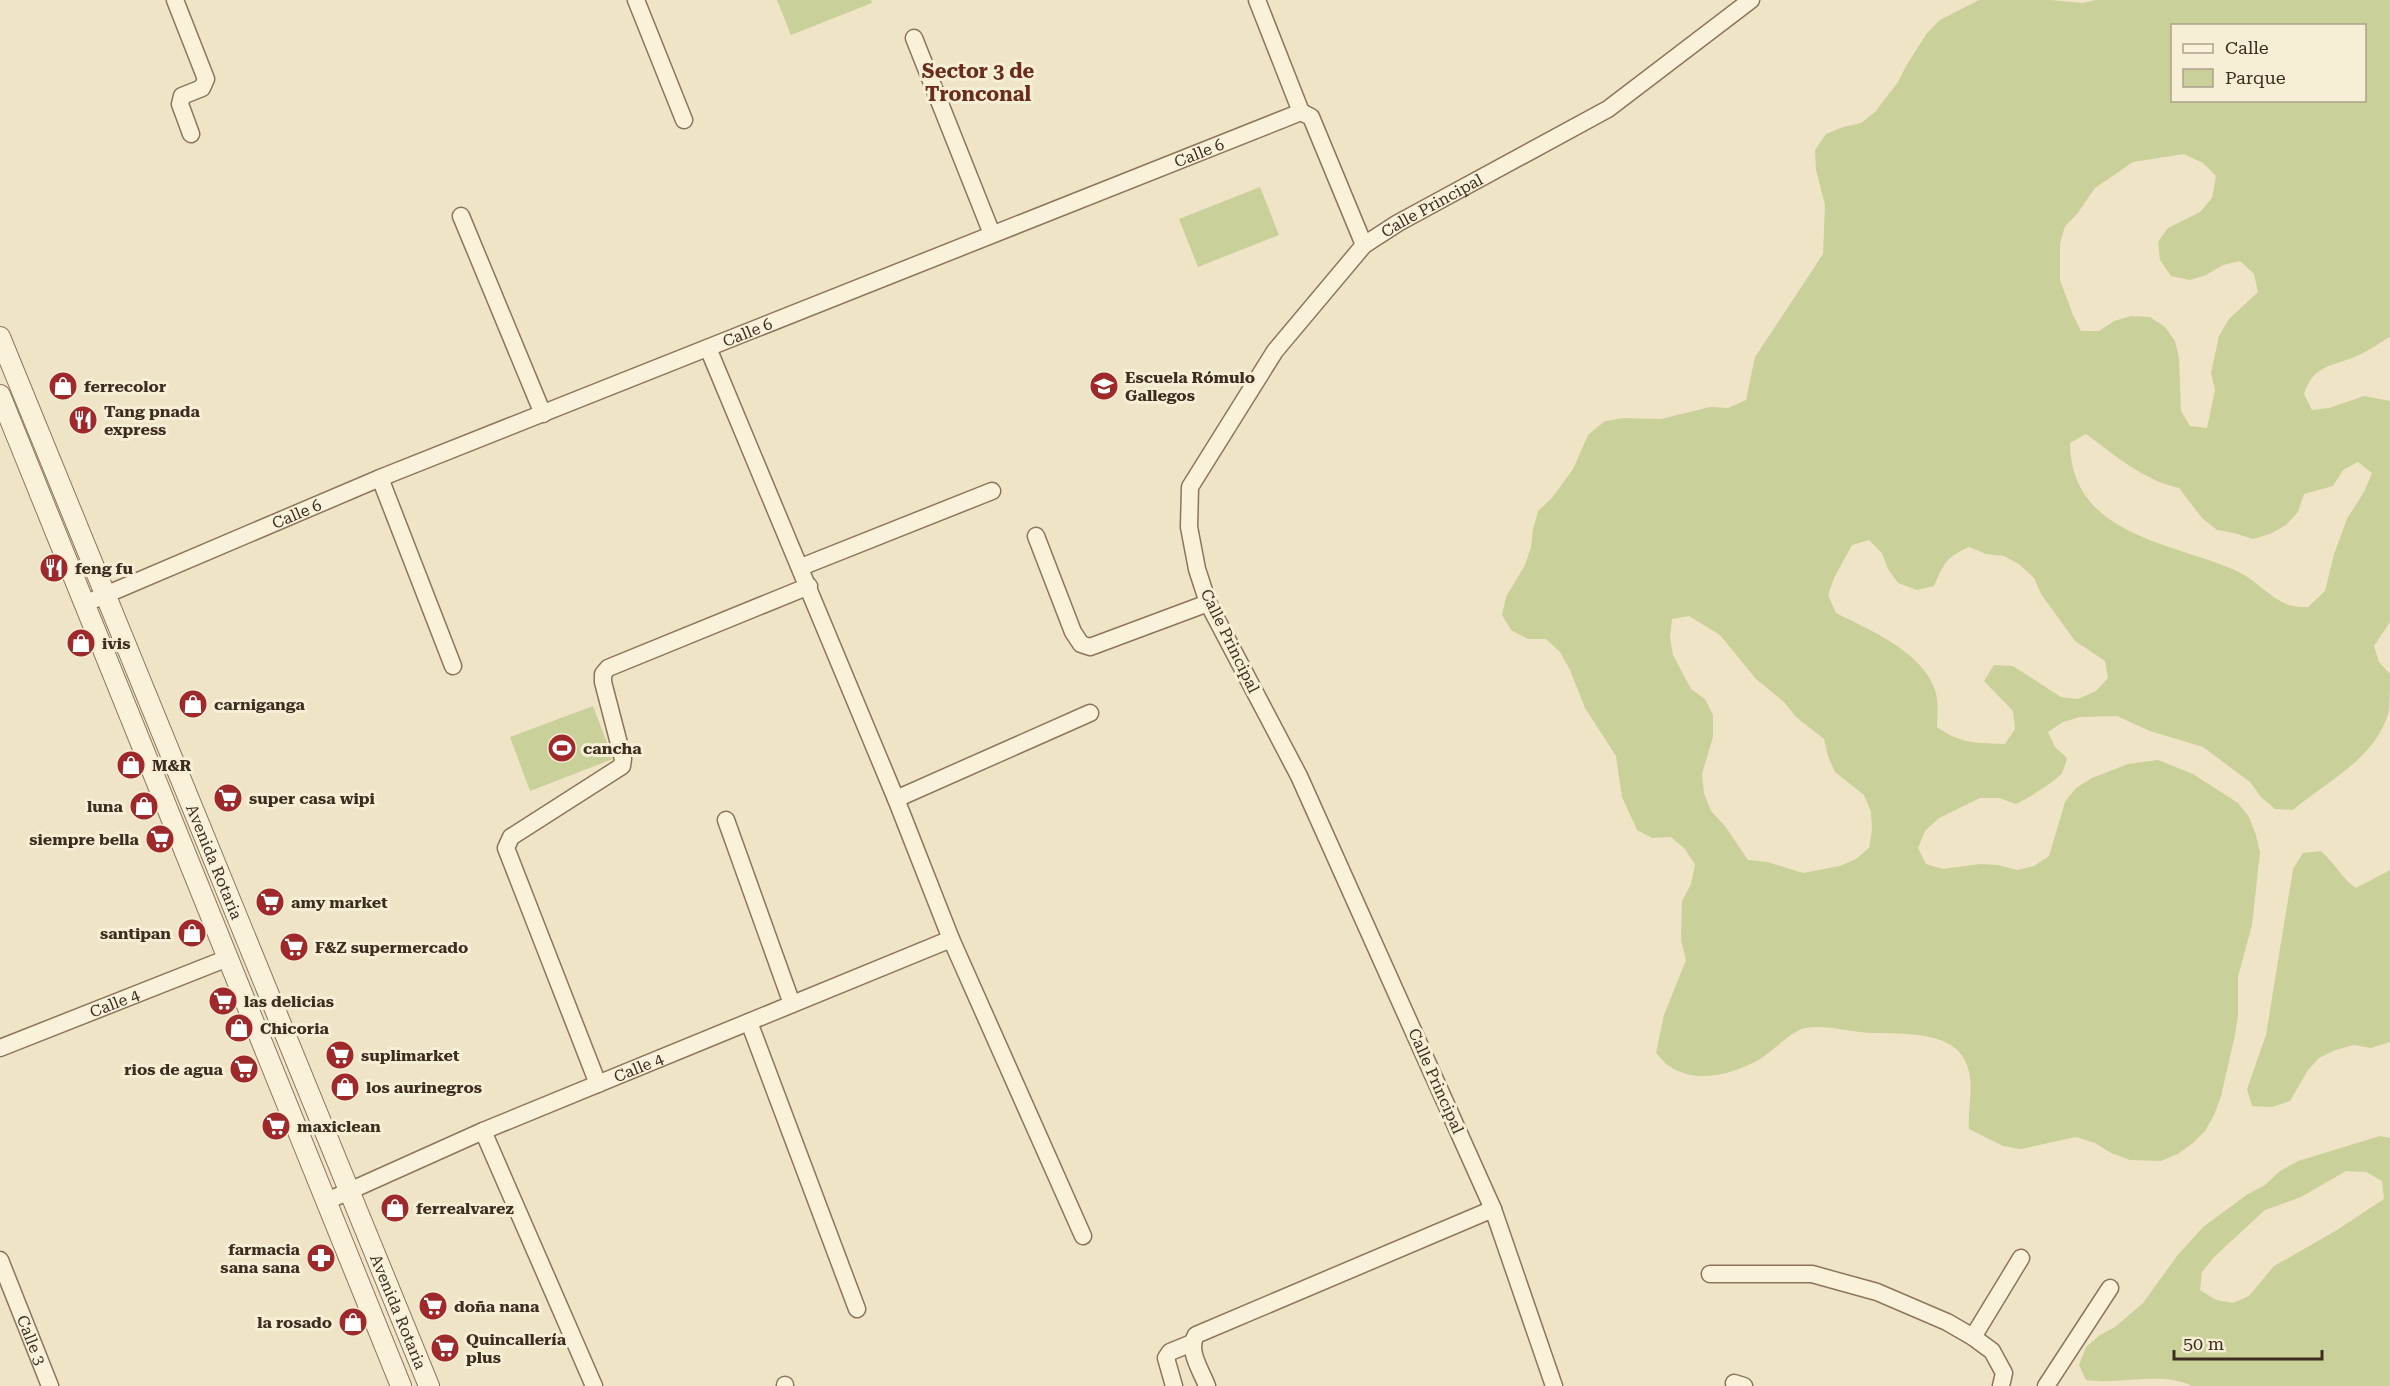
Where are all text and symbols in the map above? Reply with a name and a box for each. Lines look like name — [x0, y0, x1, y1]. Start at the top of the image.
legend — [2171, 24, 2366, 102]
text: Calle — [2225, 37, 2269, 58]
district label: Sector 3 de Tronconal — [922, 59, 1035, 106]
text: Parque — [2225, 67, 2286, 88]
street label: Calle 6 — [1171, 134, 1227, 171]
street label: Calle Principal — [1377, 169, 1486, 241]
street label: Calle 6 — [720, 314, 775, 350]
place label: Escuela Rómulo Gallegos — [1125, 368, 1255, 405]
shop icon: ferrecolor — [47, 370, 79, 402]
school or university icon: Escuela Rómulo Gallegos — [1088, 370, 1120, 402]
place label: ferrecolor — [84, 377, 166, 396]
place label: Tang pnada express — [104, 402, 200, 439]
restaurant icon: Tang pnada express — [67, 404, 99, 436]
street label: Calle 6 — [269, 495, 324, 532]
restaurant icon: feng fu — [38, 552, 70, 584]
place label: feng fu — [75, 559, 133, 578]
street label: Calle Principal — [1197, 586, 1263, 696]
shop icon: ivis — [65, 627, 97, 659]
place label: ivis — [102, 634, 130, 653]
shop icon: carniganga — [177, 688, 209, 720]
place label: carniganga — [214, 695, 306, 714]
sports icon: cancha — [546, 732, 578, 764]
place label: cancha — [583, 739, 642, 758]
shop icon: M&R — [115, 749, 147, 781]
place label: M&R — [152, 756, 192, 775]
supermarket icon: super casa wipi — [212, 782, 244, 814]
place label: super casa wipi — [249, 789, 376, 808]
shop icon: luna — [128, 790, 160, 822]
place label: luna — [87, 797, 124, 816]
street label: Avenida Rotaria — [183, 801, 247, 922]
supermarket icon: siempre bella — [144, 823, 176, 855]
place label: siempre bella — [29, 830, 140, 849]
supermarket icon: amy market — [254, 886, 286, 918]
place label: amy market — [291, 893, 388, 912]
shop icon: santipan — [176, 917, 208, 949]
place label: santipan — [100, 924, 171, 943]
supermarket icon: F&Z supermercado — [278, 931, 310, 963]
place label: F&Z supermercado — [315, 938, 468, 957]
street label: Calle 4 — [87, 984, 142, 1021]
supermarket icon: las delicias — [207, 985, 239, 1017]
place label: las delicias — [244, 992, 334, 1011]
shop icon: Chicoria — [223, 1012, 255, 1044]
place label: Chicoria — [260, 1019, 329, 1038]
street label: Calle Principal — [1404, 1025, 1468, 1137]
supermarket icon: suplimarket — [324, 1039, 356, 1071]
place label: suplimarket — [361, 1046, 460, 1065]
street label: Calle 4 — [611, 1049, 666, 1086]
supermarket icon: rios de agua — [228, 1053, 260, 1085]
place label: rios de agua — [124, 1060, 224, 1079]
shop icon: los aurinegros — [329, 1071, 361, 1103]
place label: los aurinegros — [366, 1078, 482, 1097]
supermarket icon: maxiclean — [260, 1110, 292, 1142]
place label: maxiclean — [297, 1117, 381, 1136]
shop icon: ferrealvarez — [379, 1192, 411, 1224]
place label: ferrealvarez — [416, 1199, 514, 1218]
place label: farmacia sana sana — [220, 1240, 301, 1277]
pharmacy icon: farmacia sana sana — [305, 1242, 337, 1274]
street label: Avenida Rotaria — [367, 1251, 431, 1372]
supermarket icon: doña nana — [417, 1290, 449, 1322]
place label: doña nana — [454, 1297, 540, 1316]
shop icon: la rosado — [337, 1306, 369, 1338]
street label: Calle 3 — [13, 1312, 50, 1368]
place label: la rosado — [257, 1313, 332, 1332]
scale bar — [2174, 1323, 2322, 1361]
place label: Quincallería plus — [466, 1330, 567, 1367]
supermarket icon: Quincallería plus — [429, 1332, 461, 1364]
text: 50 m — [2183, 1333, 2224, 1354]

